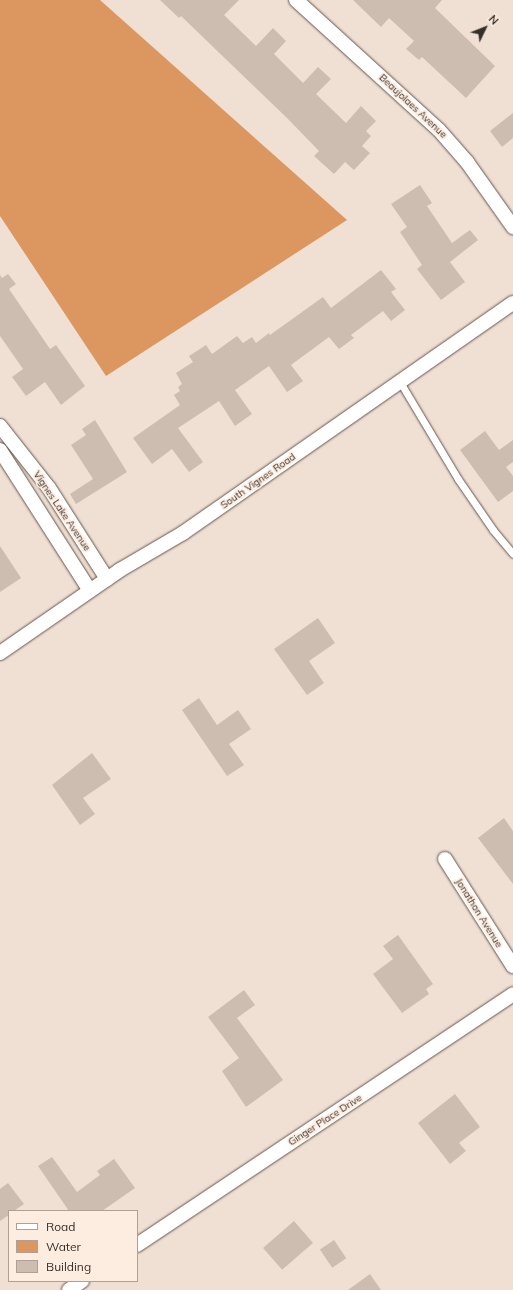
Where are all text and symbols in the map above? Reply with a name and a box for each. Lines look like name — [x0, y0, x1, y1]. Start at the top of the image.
north arrow — [465, 8, 505, 48]
text: N — [486, 12, 502, 28]
street label: Beaujolaes Avenue — [377, 71, 449, 141]
street label: South Vignes Road — [218, 451, 298, 511]
street label: Vignes Lake Avenue — [31, 469, 93, 553]
street label: Jonathon Avenue — [453, 876, 505, 950]
street label: Ginger Place Drive — [286, 1092, 364, 1148]
legend — [8, 1210, 138, 1282]
text: Road — [46, 1219, 75, 1234]
text: Water — [46, 1239, 81, 1254]
text: Building — [46, 1259, 91, 1274]

